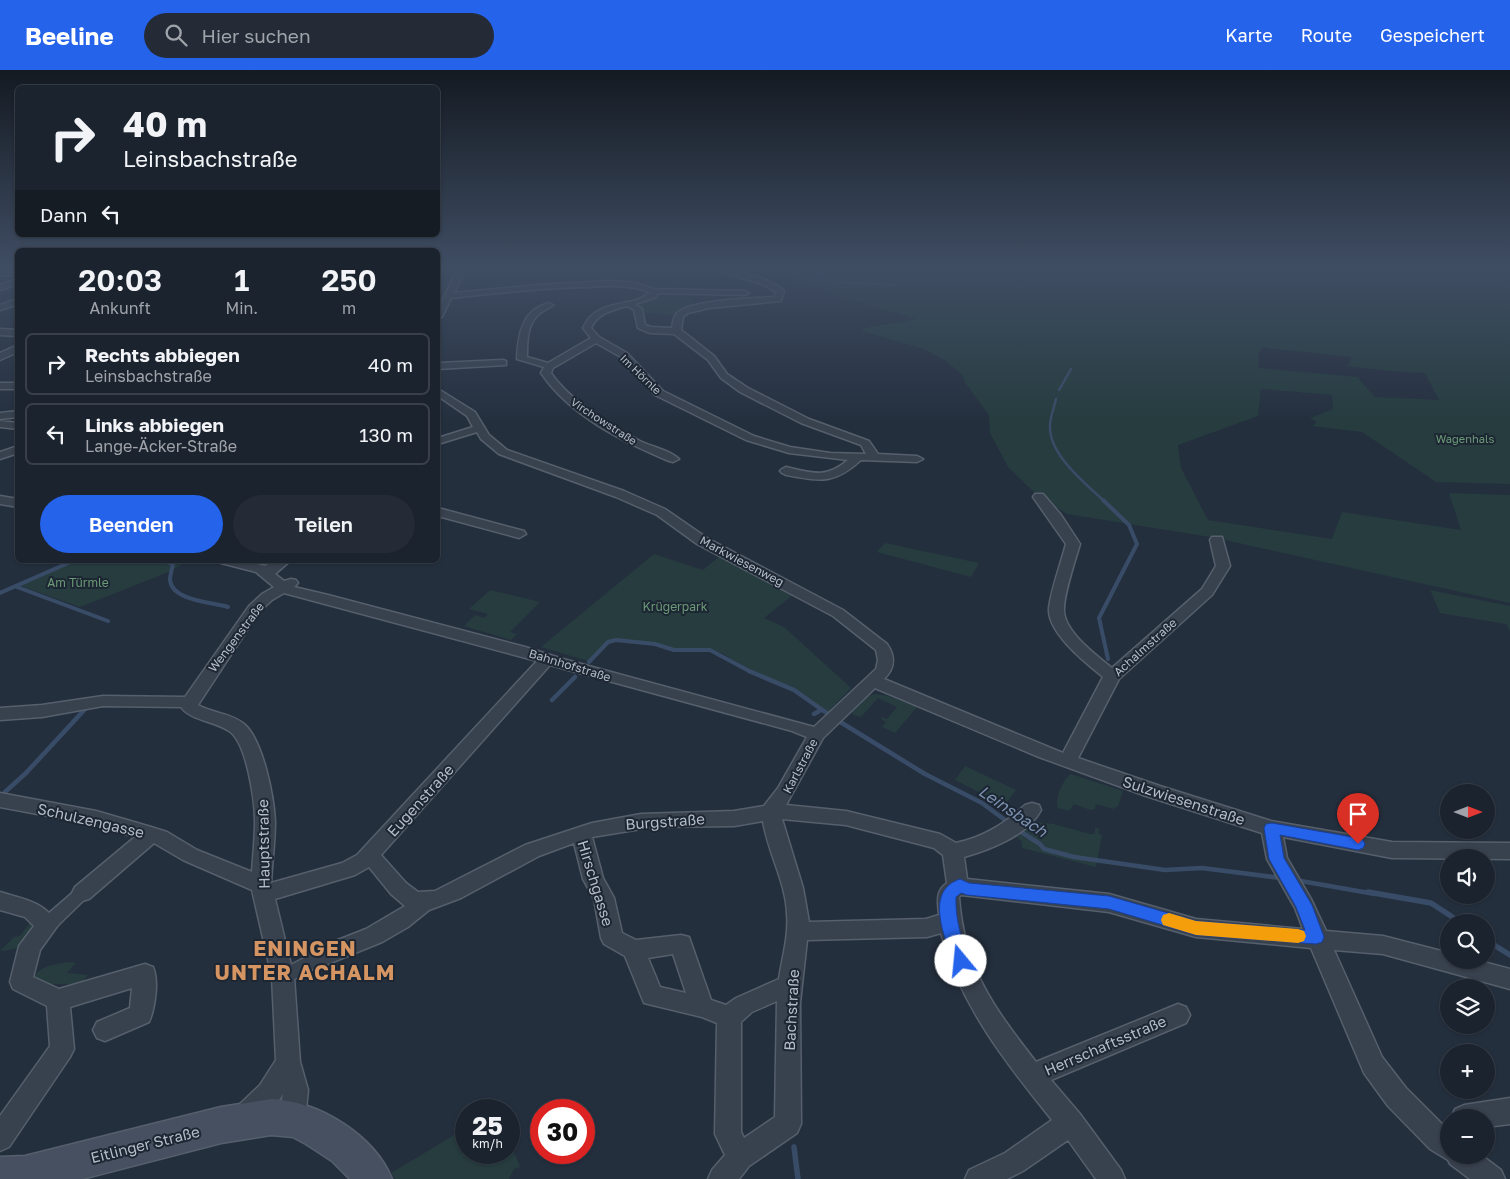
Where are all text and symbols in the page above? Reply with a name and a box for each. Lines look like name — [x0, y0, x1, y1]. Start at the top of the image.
search box — [144, 13, 494, 58]
text: Beeline — [25, 21, 114, 50]
icon: search — [162, 21, 190, 49]
text: Hier suchen — [202, 24, 311, 47]
text: Karte — [1225, 24, 1273, 46]
text: Route — [1301, 24, 1352, 46]
text: Gespeichert — [1380, 24, 1485, 46]
text: 40 m — [123, 103, 207, 145]
icon: right — [40, 105, 105, 170]
text: Leinsbachstraße — [123, 145, 297, 172]
icon: left — [97, 200, 125, 228]
text: Dann — [40, 203, 87, 226]
text: 20:03 — [78, 262, 162, 298]
text: 1 — [234, 262, 249, 298]
text: 250 — [322, 262, 377, 298]
text: Ankunft — [89, 298, 151, 318]
text: Min. — [225, 298, 258, 318]
text: m — [342, 298, 356, 318]
text: Rechts abbiegen — [85, 343, 240, 366]
icon: right — [42, 350, 70, 378]
street label: Im Hörnle — [618, 351, 664, 397]
text: 40 m — [368, 353, 413, 376]
text: Leinsbachstraße — [85, 366, 212, 386]
street label: Virchowstraße — [569, 395, 639, 447]
text: Links abbiegen — [85, 413, 224, 436]
icon: left — [42, 420, 70, 448]
text: 130 m — [359, 423, 413, 446]
park label: Wagenhals — [1436, 432, 1494, 445]
text: Lange-Äcker-Straße — [85, 436, 237, 456]
button: Beenden — [40, 495, 223, 553]
button: Teilen — [233, 495, 415, 553]
street label: Markwiesenweg — [697, 533, 787, 589]
park label: Am Türmle — [47, 575, 109, 590]
street label: Wengenstraße — [205, 599, 267, 675]
park label: Krügerpark — [643, 599, 708, 614]
street label: Achalmstraße — [1110, 615, 1180, 679]
street label: Bahnhofstraße — [527, 645, 613, 685]
street label: Karlstraße — [779, 736, 821, 796]
street label: Eugenstraße — [383, 760, 457, 840]
street label: Sulzwiesenstraße — [1120, 772, 1248, 828]
water label: Leinsbach — [975, 781, 1052, 842]
north arrow — [1440, 784, 1495, 839]
map controls — [1440, 784, 1495, 1164]
pin — [1337, 793, 1379, 844]
street label: Schulzengasse — [36, 799, 146, 841]
street label: Hauptstraße — [253, 799, 273, 889]
icon: arrive — [1344, 800, 1372, 828]
street label: Burgstraße — [625, 809, 706, 833]
street label: Hirschgasse — [574, 838, 618, 928]
button: sound — [1440, 849, 1495, 904]
button: search — [1440, 914, 1495, 969]
position arrow — [934, 934, 986, 986]
district label: ENINGEN UNTER ACHALM — [215, 935, 395, 985]
street label: Bachstraße — [780, 969, 802, 1051]
button: layers — [1440, 979, 1495, 1034]
street label: Herrschaftsstraße — [1041, 1011, 1169, 1079]
button: + — [1440, 1044, 1495, 1099]
speed limit sign: 30 — [530, 1099, 595, 1164]
button: − — [1440, 1109, 1495, 1164]
text: 25 — [472, 1110, 503, 1141]
street label: Eitlinger Straße — [89, 1122, 202, 1166]
text: km/h — [472, 1136, 503, 1151]

